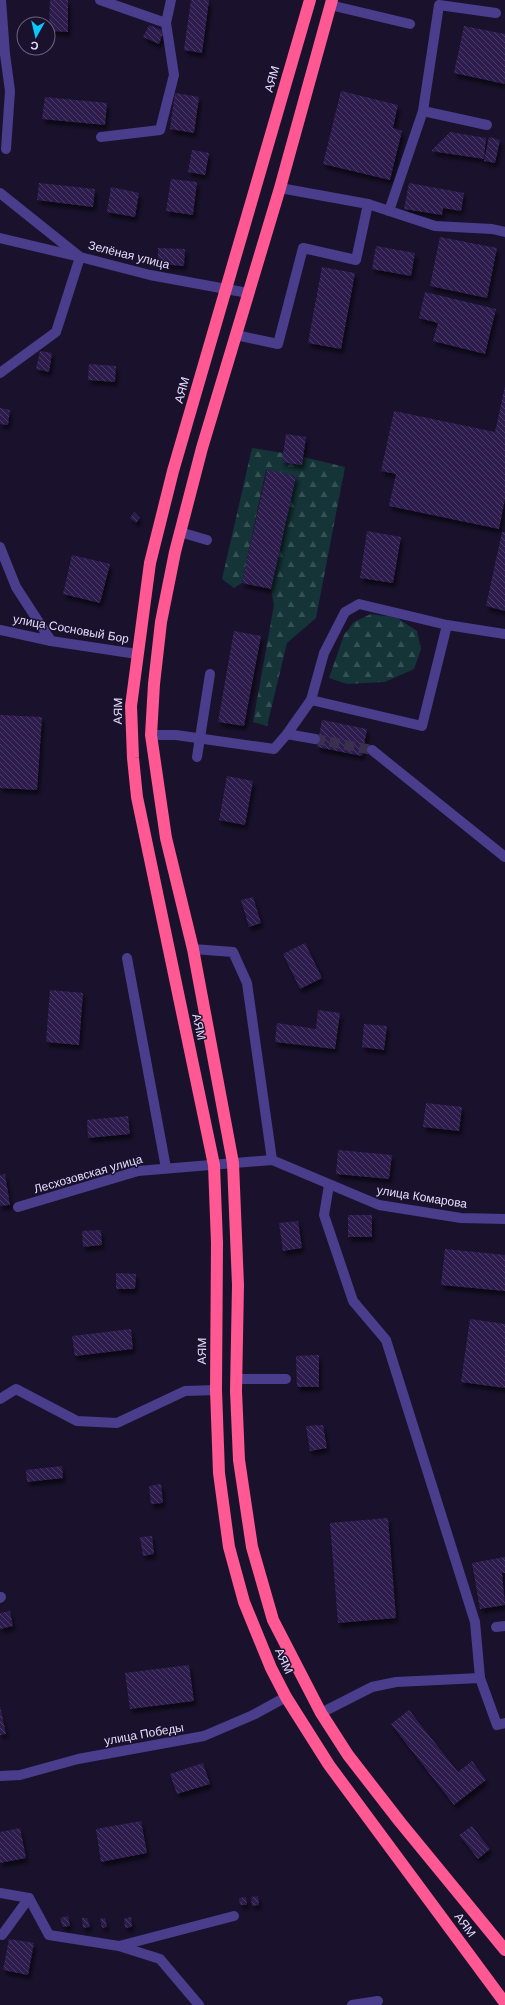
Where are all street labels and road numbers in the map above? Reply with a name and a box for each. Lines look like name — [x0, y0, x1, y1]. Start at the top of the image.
street label: АЯМ — [262, 64, 282, 94]
street label: Зелёная улица — [87, 238, 171, 272]
street label: АЯМ — [172, 375, 192, 405]
street label: улица Сосновый Бор — [12, 612, 130, 646]
street label: АЯМ — [111, 698, 125, 724]
street label: АЯМ — [189, 1013, 209, 1041]
street label: Лесхозовская улица — [32, 1152, 144, 1196]
street label: улица Комарова — [376, 1183, 468, 1211]
street label: АЯМ — [195, 1338, 209, 1364]
street label: АЯМ — [272, 1646, 296, 1676]
street label: улица Победы — [103, 1720, 185, 1748]
street label: АЯМ — [451, 1910, 479, 1940]

